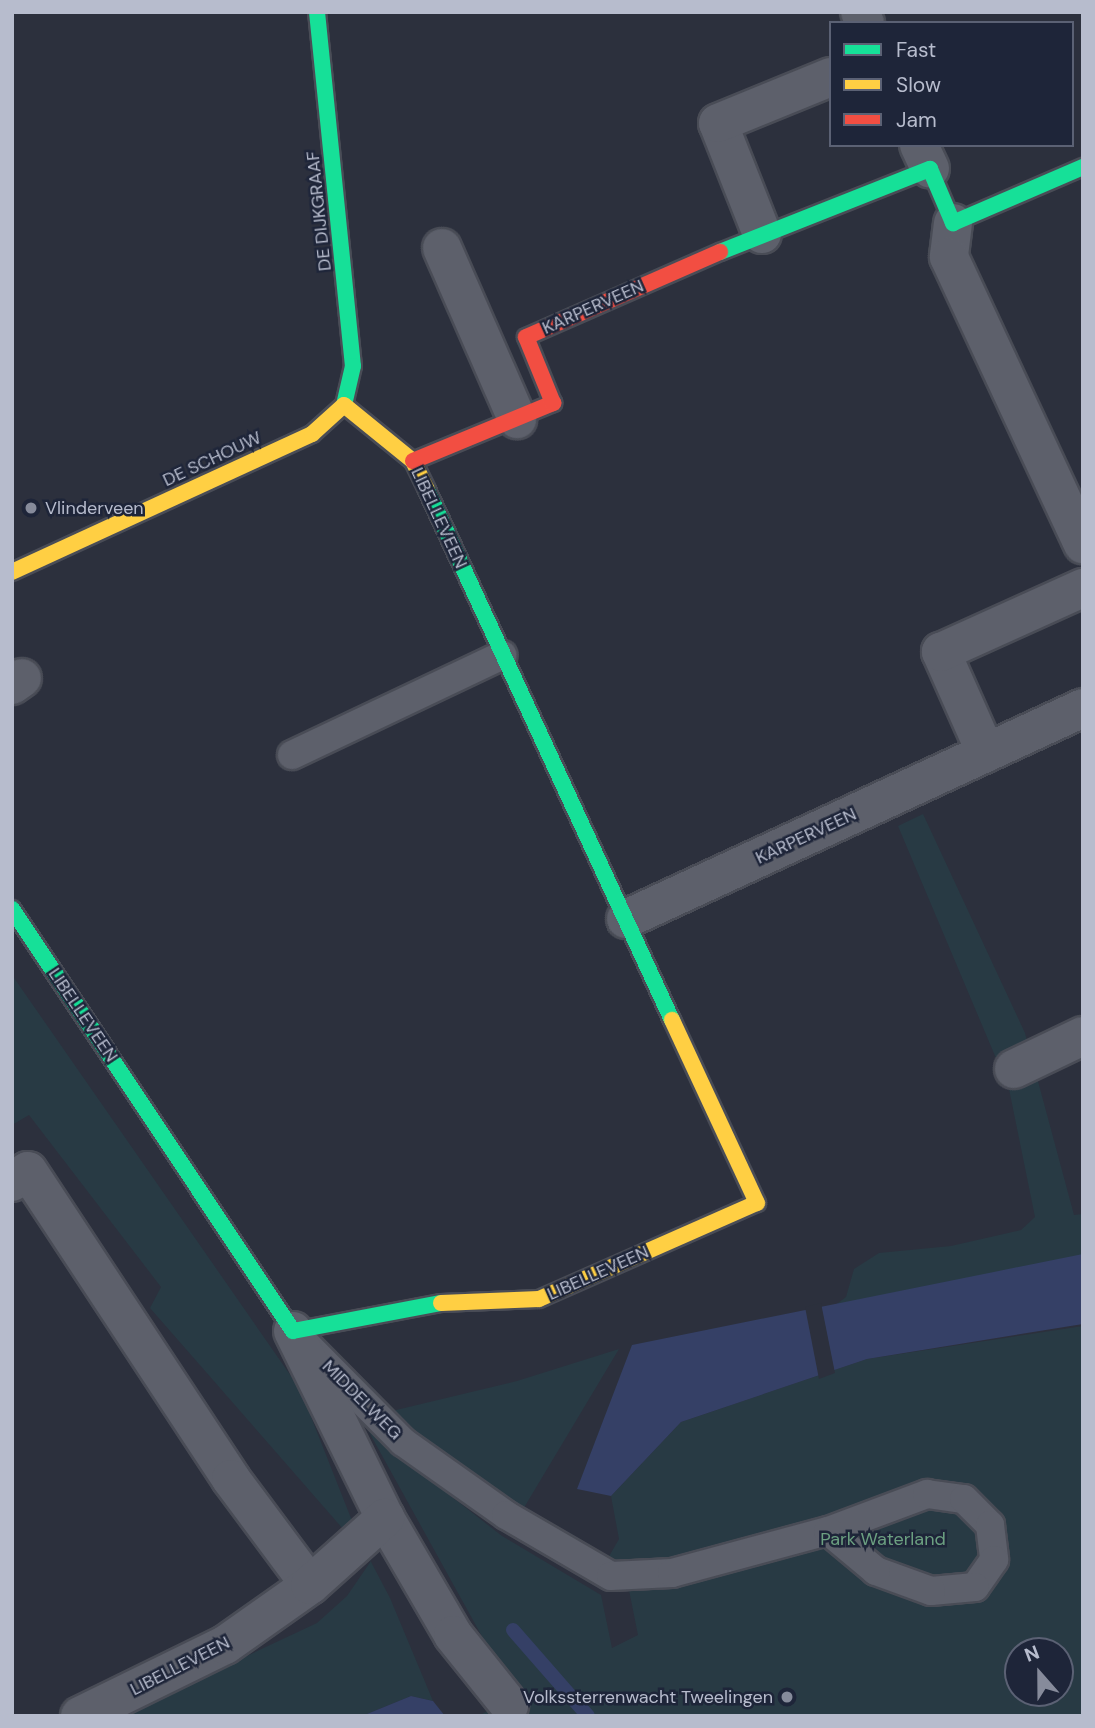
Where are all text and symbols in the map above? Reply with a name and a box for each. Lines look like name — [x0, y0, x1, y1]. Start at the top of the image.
legend — [829, 21, 1074, 147]
text: Fast — [896, 36, 936, 64]
text: Slow — [896, 71, 941, 99]
text: Jam — [896, 106, 937, 134]
street label: DE DIJKGRAAF — [302, 150, 336, 272]
street label: KARPERVEEN — [539, 275, 647, 339]
street label: DE SCHOUW — [159, 427, 265, 491]
street label: LIBELLEVEEN — [406, 464, 472, 572]
place label: Vlinderveen — [45, 497, 144, 519]
marker: Vlinderveen — [23, 500, 39, 516]
street label: KARPERVEEN — [752, 803, 860, 869]
street label: LIBELLEVEEN — [44, 964, 122, 1066]
street label: LIBELLEVEEN — [544, 1241, 652, 1305]
street label: MIDDELWEG — [318, 1356, 406, 1444]
park label: Park Waterland — [820, 1528, 946, 1550]
street label: LIBELLEVEEN — [127, 1632, 233, 1700]
north arrow — [1004, 1637, 1074, 1707]
text: N — [1021, 1640, 1043, 1668]
place label: Volkssterrenwacht Tweelingen — [523, 1686, 773, 1708]
marker: Volkssterrenwacht Tweelingen — [779, 1689, 795, 1705]

